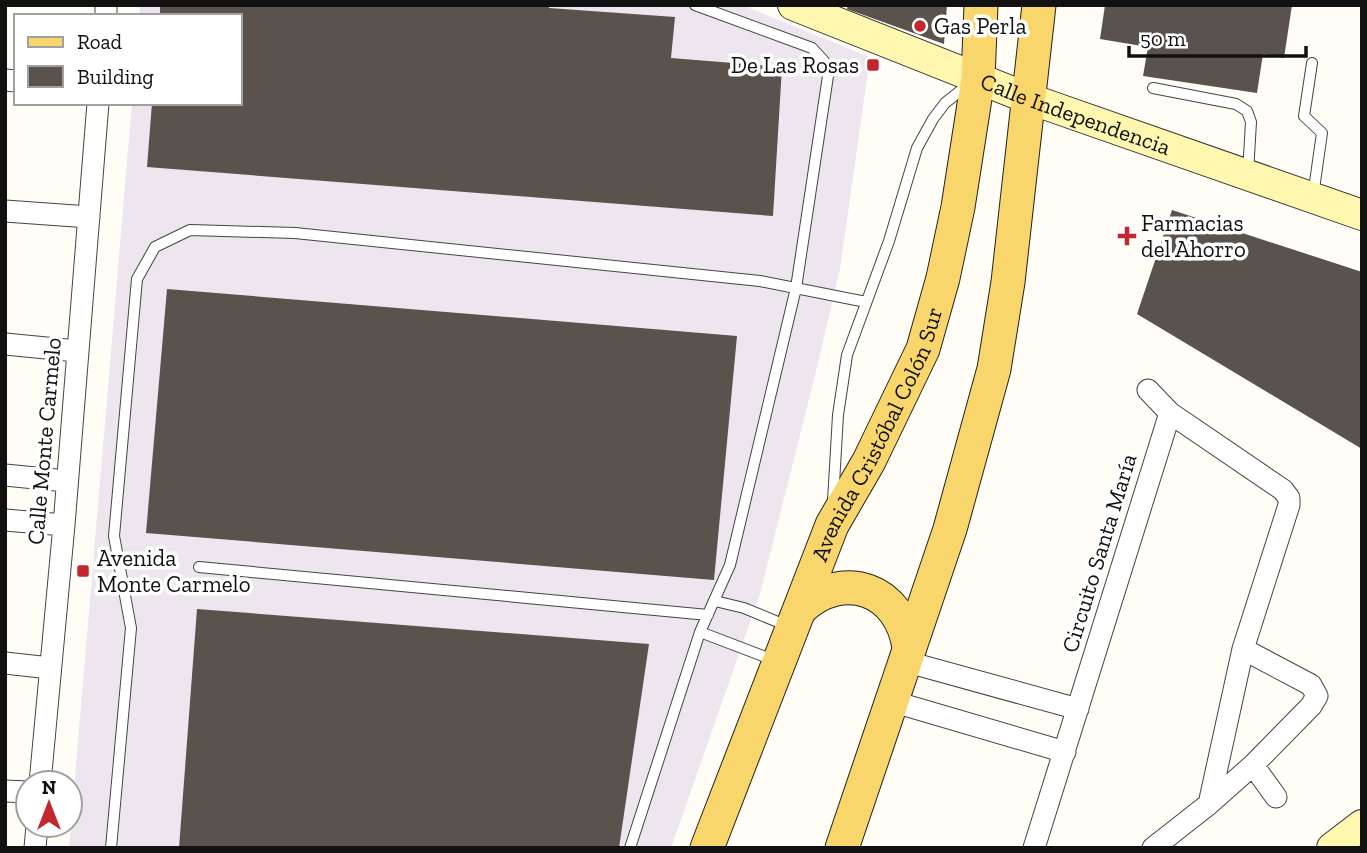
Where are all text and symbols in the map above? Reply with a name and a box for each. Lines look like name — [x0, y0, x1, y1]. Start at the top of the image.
place label: Gas Perla — [934, 12, 1027, 40]
legend — [14, 14, 242, 105]
scale bar — [1129, 14, 1306, 58]
marker: Gas Perla — [912, 18, 928, 34]
text: 50 m — [1140, 26, 1186, 51]
text: Road — [77, 29, 123, 54]
place label: De Las Rosas — [731, 51, 859, 79]
marker: De Las Rosas — [865, 57, 881, 73]
text: Building — [77, 64, 154, 89]
street label: Calle Independencia — [977, 67, 1174, 161]
place label: Farmacias del Ahorro — [1141, 209, 1246, 263]
marker: Farmacias del Ahorro — [1119, 228, 1135, 244]
street label: Avenida Cristóbal Colón Sur — [805, 304, 948, 565]
street label: Calle Monte Carmelo — [21, 336, 67, 546]
street label: Circuito Santa María — [1055, 450, 1143, 656]
place label: Avenida Monte Carmelo — [97, 544, 251, 598]
marker: Avenida Monte Carmelo — [75, 563, 91, 579]
north arrow — [14, 769, 84, 839]
text: N — [42, 776, 56, 799]

